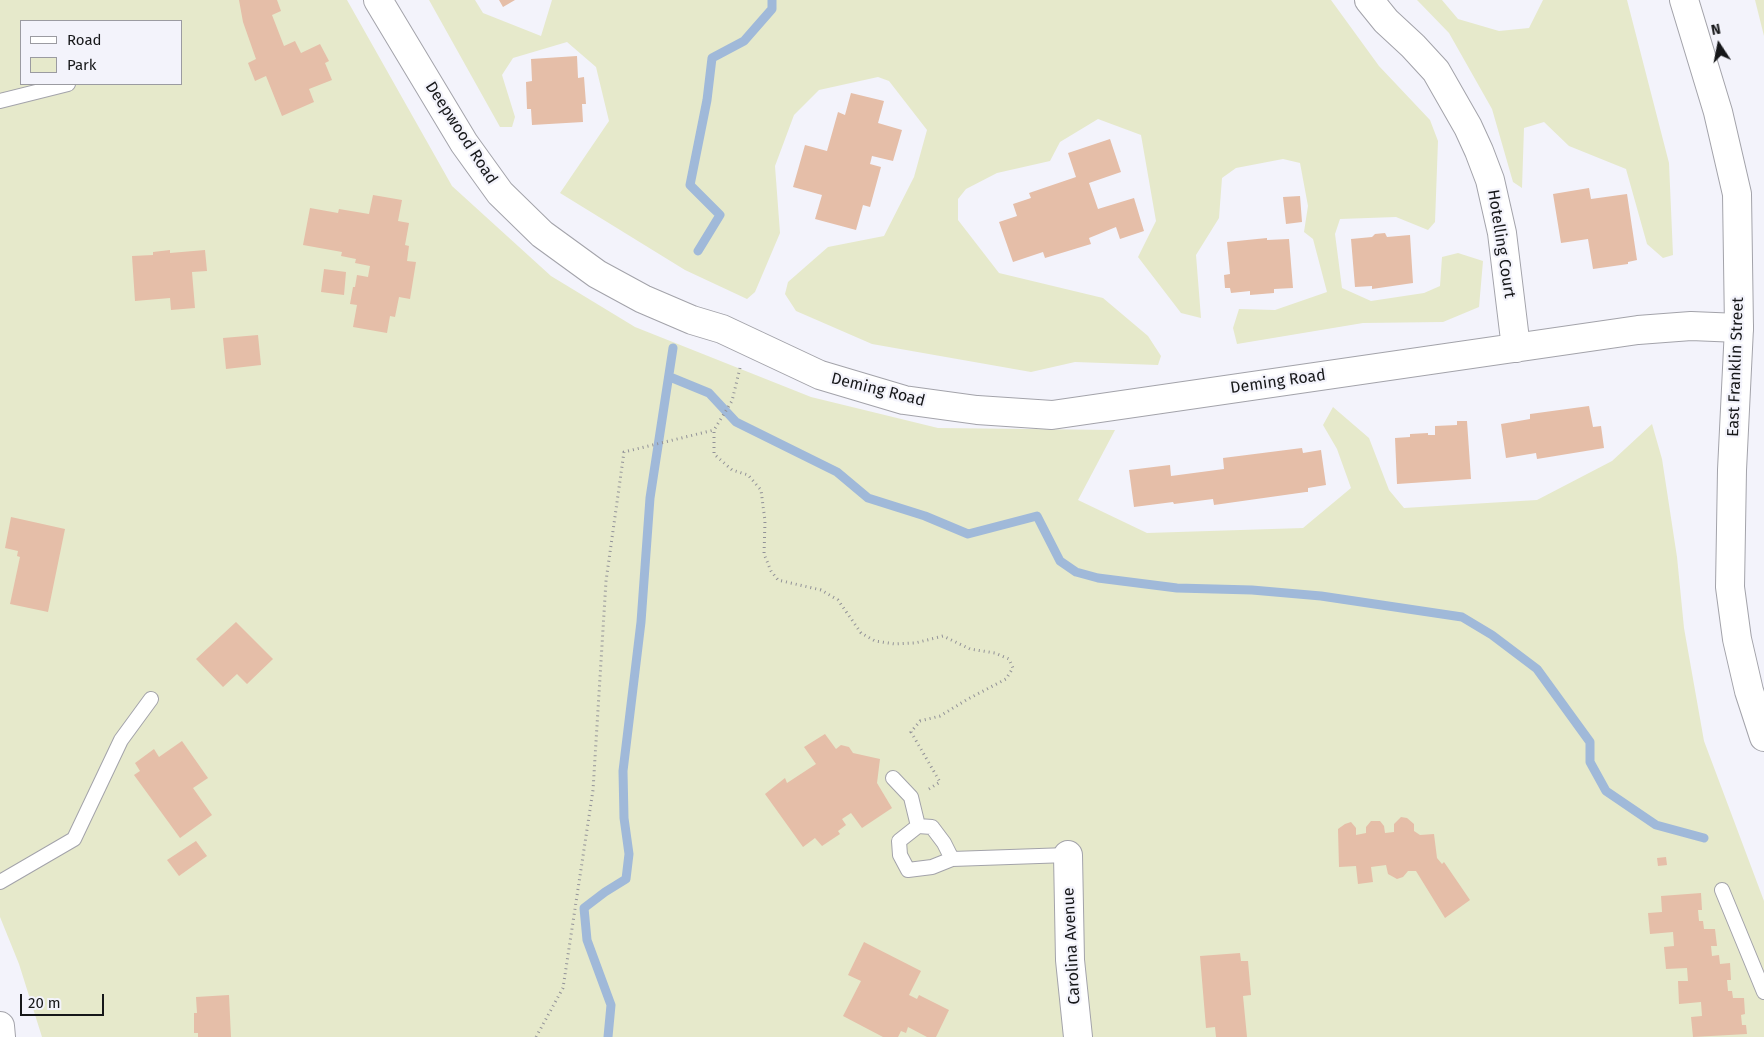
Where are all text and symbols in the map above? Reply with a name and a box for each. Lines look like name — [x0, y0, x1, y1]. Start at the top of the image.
legend — [20, 20, 182, 85]
north arrow — [1694, 20, 1744, 70]
text: N — [1710, 21, 1722, 39]
text: Road — [67, 31, 102, 49]
text: Park — [67, 56, 97, 74]
street label: Deepwood Road — [421, 78, 501, 188]
street label: Hotelling Court — [1483, 188, 1519, 300]
street label: East Franklin Street — [1724, 297, 1748, 437]
street label: Deming Road — [1229, 366, 1327, 398]
street label: Deming Road — [829, 369, 927, 411]
street label: Carolina Avenue — [1059, 887, 1085, 1005]
scale bar — [22, 984, 106, 1016]
text: 20 m — [28, 994, 61, 1012]

